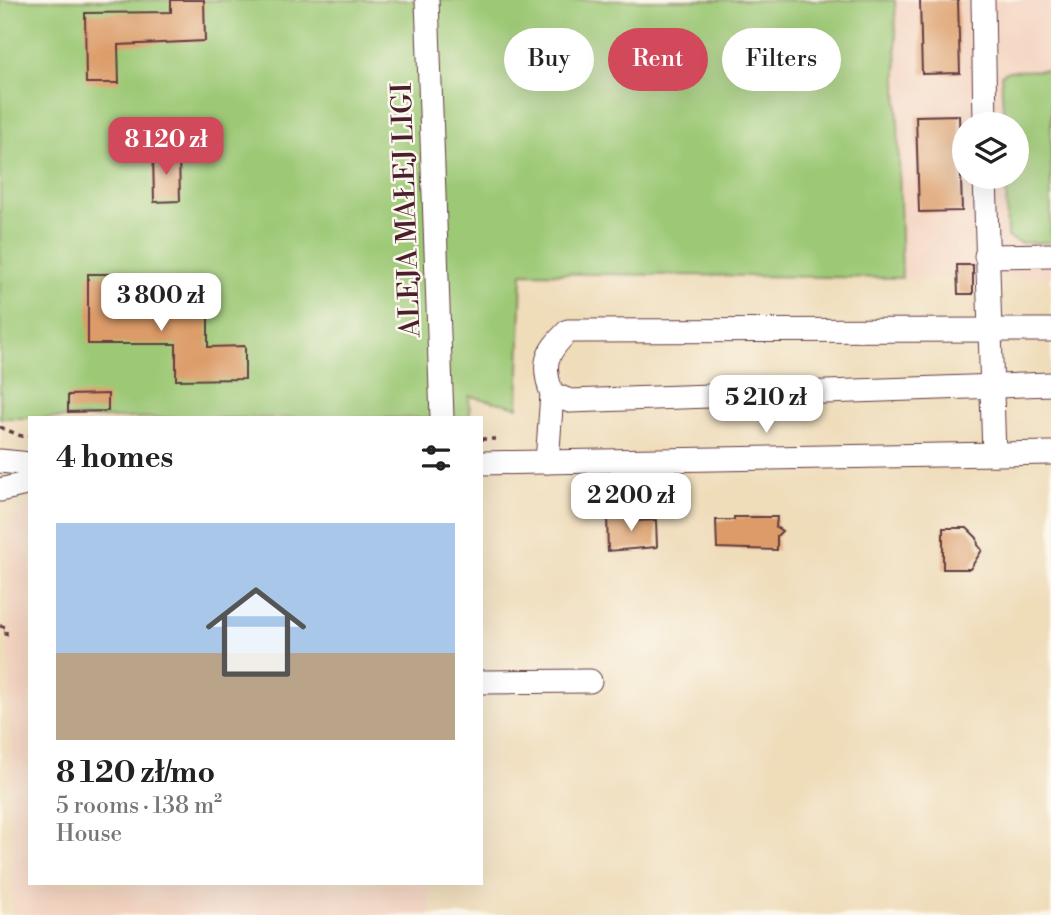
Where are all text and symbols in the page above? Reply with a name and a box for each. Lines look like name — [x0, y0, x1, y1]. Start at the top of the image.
chip: Buy — [504, 28, 594, 91]
chip: Rent — [608, 28, 708, 91]
chip: Filters — [722, 28, 841, 91]
street label: ALEJA MAŁEJ LIGI — [385, 82, 428, 339]
map controls — [952, 112, 1029, 189]
button: layers — [952, 112, 1029, 189]
pin: 8 120 zł — [94, 118, 238, 177]
text: 8 120 zł — [124, 126, 208, 154]
pin: 3 800 zł — [89, 274, 233, 333]
text: 3 800 zł — [117, 282, 205, 310]
pin: 5 210 zł — [694, 376, 838, 435]
text: 5 210 zł — [725, 384, 807, 412]
text: 4 homes — [56, 439, 173, 477]
icon: filters — [417, 439, 455, 477]
pin: 2 200 zł — [559, 474, 703, 533]
text: 2 200 zł — [587, 482, 675, 510]
icon: home — [193, 569, 319, 695]
text: 8 120 zł/mo — [56, 754, 215, 792]
text: 5 rooms · 138 m² — [56, 792, 222, 820]
text: House — [56, 820, 122, 848]

